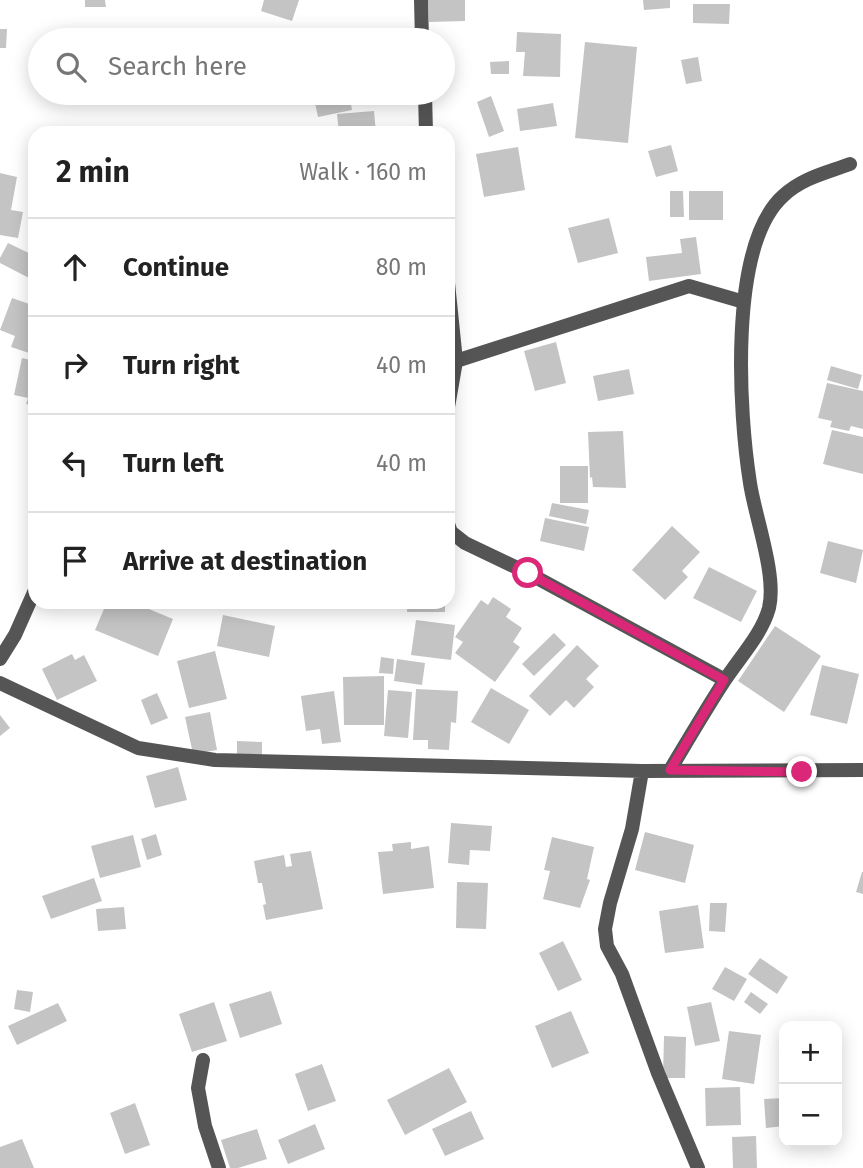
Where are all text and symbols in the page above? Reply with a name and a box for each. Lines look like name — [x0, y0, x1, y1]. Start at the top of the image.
search box — [28, 28, 455, 105]
icon: search — [52, 48, 90, 86]
text: Search here — [108, 51, 247, 82]
text: 2 min — [56, 154, 130, 190]
text: Walk · 160 m — [299, 158, 427, 186]
icon: ahead — [56, 248, 94, 286]
text: Continue — [123, 252, 229, 283]
text: 80 m — [376, 253, 427, 281]
icon: right — [56, 346, 94, 384]
text: Turn right — [123, 350, 240, 381]
text: 40 m — [376, 351, 427, 379]
icon: left — [56, 444, 94, 482]
text: Turn left — [123, 448, 224, 479]
text: 40 m — [376, 449, 427, 477]
icon: arrive — [56, 542, 94, 580]
text: Arrive at destination — [123, 546, 367, 577]
route start — [512, 557, 543, 588]
route end — [786, 756, 817, 787]
map controls — [779, 1021, 842, 1147]
button: + — [779, 1021, 842, 1084]
button: − — [779, 1084, 842, 1147]

